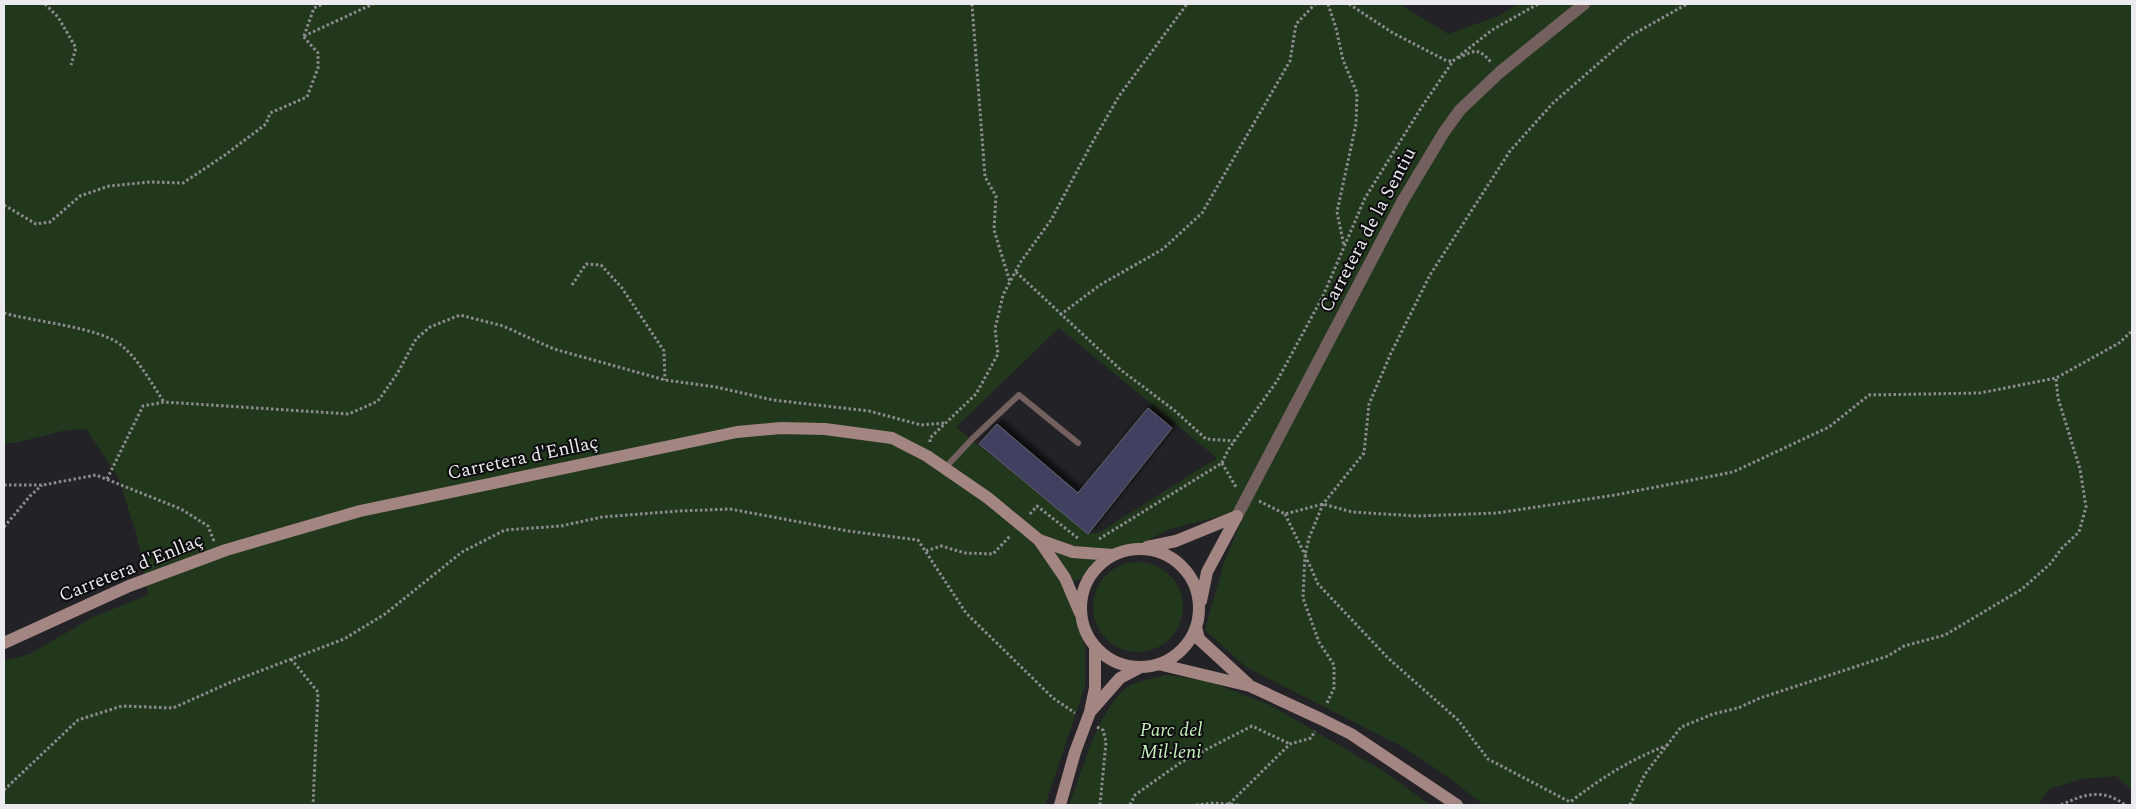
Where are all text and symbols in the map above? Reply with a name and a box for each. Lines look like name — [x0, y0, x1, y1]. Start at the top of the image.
street label: Carretera de la Sentiu — [1312, 142, 1424, 318]
street label: Carretera d'Enllaç — [445, 428, 601, 488]
street label: Carretera d'Enllaç — [54, 526, 208, 610]
park label: Parc del Mil·leni — [1140, 716, 1202, 767]

